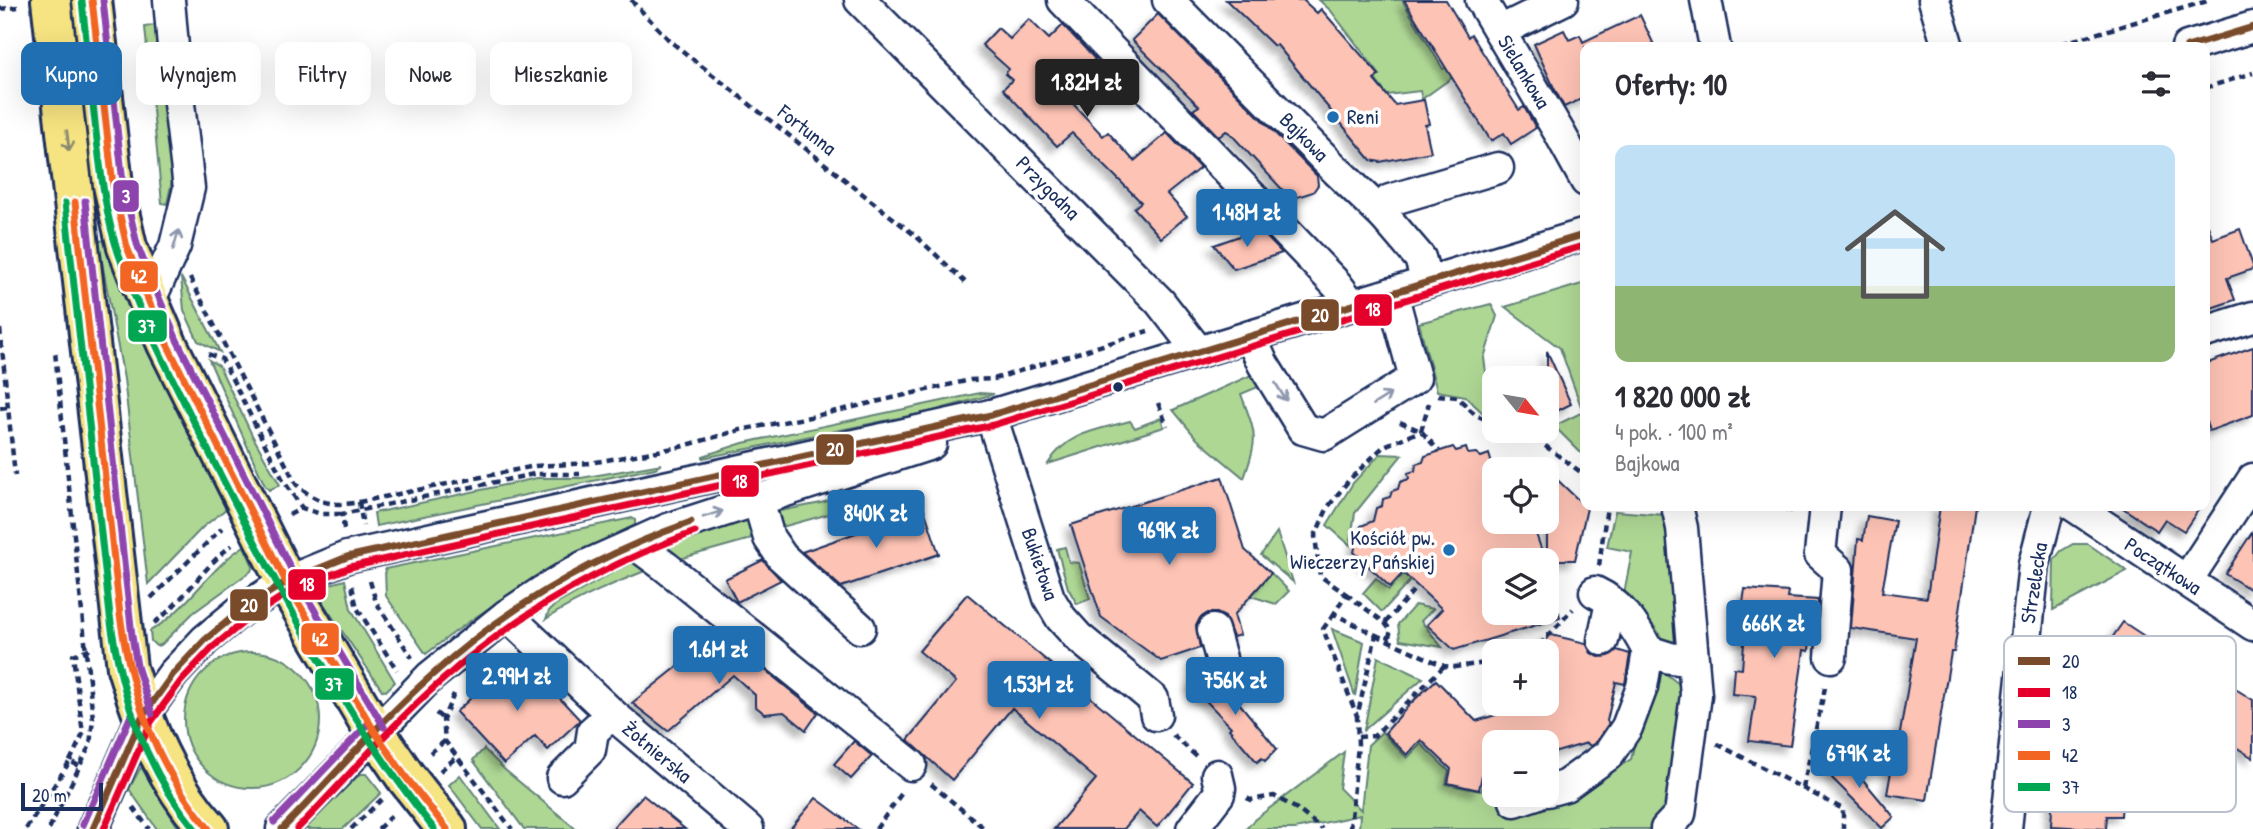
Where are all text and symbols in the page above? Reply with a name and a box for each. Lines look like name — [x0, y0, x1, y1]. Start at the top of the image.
street label: Sielankowa — [1491, 29, 1558, 114]
chip: Kupno — [21, 42, 122, 105]
chip: Wynajem — [136, 42, 261, 105]
chip: Filtry — [275, 42, 371, 105]
chip: Nowe — [385, 42, 476, 105]
chip: Mieszkanie — [490, 42, 632, 105]
pin: 1.82M zł — [1015, 60, 1159, 119]
text: Oferty: 10 — [1615, 64, 1727, 104]
icon: filters — [2137, 65, 2175, 103]
text: 1.82M zł — [1051, 66, 1123, 97]
street label: Fortunna — [771, 97, 843, 162]
place label: Reni — [1347, 102, 1379, 131]
street label: Bajkowa — [1273, 106, 1335, 168]
marker: Reni — [1325, 109, 1341, 125]
one-way arrow — [62, 129, 75, 152]
street label: Przygodna — [1010, 149, 1087, 226]
line badge: 3 — [112, 179, 140, 213]
text: 3 — [122, 183, 131, 209]
pin: 1.48M zł — [1175, 190, 1319, 249]
icon: home — [1832, 191, 1958, 317]
text: 1.48M zł — [1212, 196, 1282, 227]
one-way arrow — [170, 229, 183, 251]
line badge: 42 — [119, 260, 159, 293]
text: 42 — [131, 263, 147, 289]
line badge: 18 — [1353, 293, 1393, 327]
text: 18 — [1365, 296, 1381, 322]
line badge: 20 — [1300, 298, 1340, 332]
text: 20 — [1311, 302, 1329, 328]
line badge: 37 — [127, 309, 168, 343]
text: 37 — [138, 313, 156, 339]
north arrow — [1482, 366, 1559, 443]
map controls — [1482, 366, 1559, 807]
text: 1 820 000 zł — [1615, 376, 1752, 416]
unlabelled marker — [1111, 380, 1125, 394]
one-way arrow — [1274, 382, 1288, 402]
one-way arrow — [1371, 391, 1391, 405]
text: 4 pok. · 100 m² — [1615, 416, 1733, 447]
line badge: 20 — [815, 433, 855, 466]
text: 20 — [826, 436, 844, 462]
text: Bajkowa — [1615, 447, 1680, 478]
button: locate — [1482, 457, 1559, 534]
line badge: 18 — [720, 464, 760, 498]
text: 18 — [732, 468, 748, 494]
pin: 840K zł — [811, 490, 941, 550]
text: 840K zł — [844, 497, 908, 528]
one-way arrow — [702, 507, 724, 519]
pin: 969K zł — [1104, 508, 1234, 567]
text: 969K zł — [1138, 514, 1200, 545]
place label: Kościół pw. Wieczerzy Pańskiej — [1290, 523, 1435, 576]
street label: Bukietowa — [1015, 524, 1066, 604]
street label: Początkowa — [2119, 530, 2207, 601]
street label: Strzelecka — [2013, 540, 2054, 625]
marker: Kościół pw. Wieczerzy Pańskiej — [1441, 542, 1457, 558]
button: layers — [1482, 548, 1559, 625]
line badge: 18 — [287, 568, 327, 601]
text: 18 — [299, 571, 315, 597]
line badge: 20 — [229, 588, 269, 622]
text: 20 — [240, 592, 258, 618]
pin: 666K zł — [1709, 600, 1839, 660]
text: 666K zł — [1742, 607, 1806, 638]
line badge: 42 — [300, 622, 340, 656]
text: 42 — [312, 626, 328, 652]
pin: 1.6M zł — [654, 626, 784, 686]
text: 1.6M zł — [689, 633, 749, 664]
legend — [2004, 636, 2236, 812]
button: + — [1482, 639, 1559, 716]
text: 20 — [2062, 648, 2079, 674]
pin: 2.99M zł — [445, 654, 589, 713]
pin: 756K zł — [1170, 658, 1300, 717]
text: 2.99M zł — [482, 660, 552, 691]
pin: 1.53M zł — [967, 662, 1111, 721]
text: 756K zł — [1202, 664, 1268, 695]
line badge: 37 — [314, 667, 355, 701]
text: 1.53M zł — [1004, 668, 1074, 699]
text: 37 — [325, 671, 343, 697]
text: 18 — [2062, 679, 2077, 705]
text: 3 — [2062, 711, 2071, 737]
street label: Żołnierska — [616, 714, 698, 789]
button: − — [1482, 730, 1559, 807]
pin: 679K zł — [1794, 730, 1924, 790]
text: 679K zł — [1827, 737, 1891, 768]
text: 42 — [2062, 742, 2078, 768]
text: 37 — [2062, 774, 2080, 800]
scale bar — [21, 780, 103, 812]
text: 20 m — [32, 782, 67, 808]

